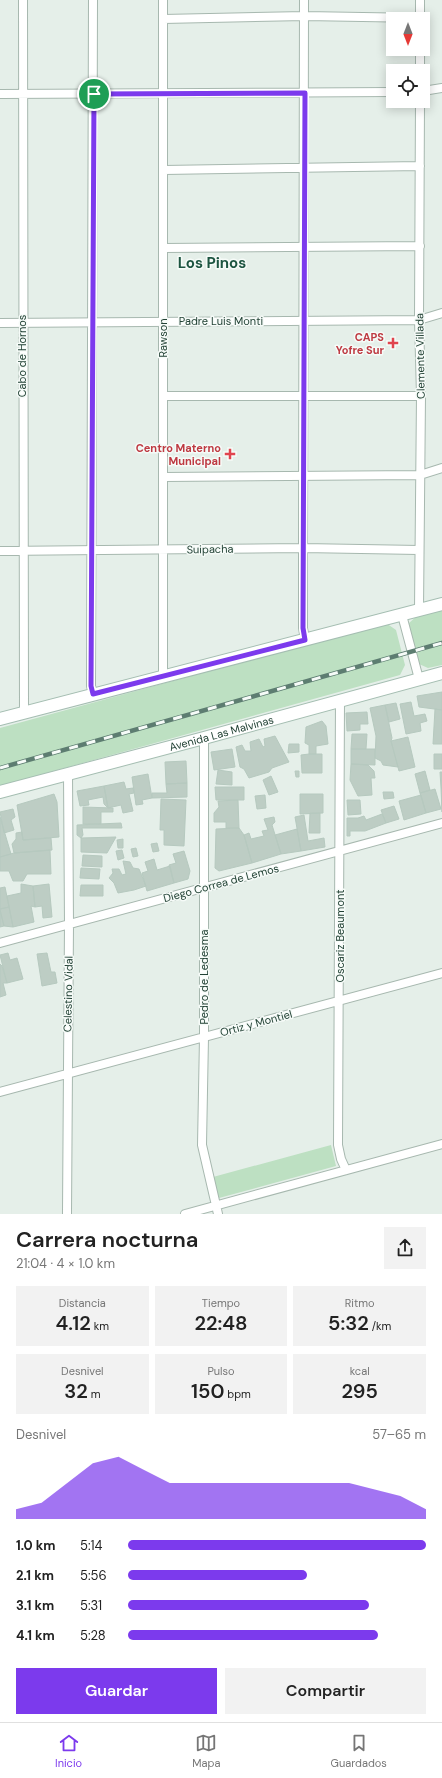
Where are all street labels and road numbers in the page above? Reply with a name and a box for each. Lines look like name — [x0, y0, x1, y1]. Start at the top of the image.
street label: Clemente Villada — [412, 313, 428, 399]
street label: Padre Luis Monti — [179, 314, 263, 328]
street label: Cabo de Hornos — [15, 315, 29, 397]
street label: Rawson — [156, 318, 170, 358]
street label: Suipacha — [186, 542, 234, 556]
street label: Avenida Las Malvinas — [168, 712, 275, 754]
street label: Diego Correa de Lemos — [162, 861, 280, 905]
street label: Oscariz Beaumont — [333, 889, 347, 983]
street label: Pedro de Ledesma — [197, 930, 211, 1024]
street label: Celestino Vidal — [60, 956, 76, 1032]
street label: Ortiz y Montiel — [218, 1007, 294, 1039]

